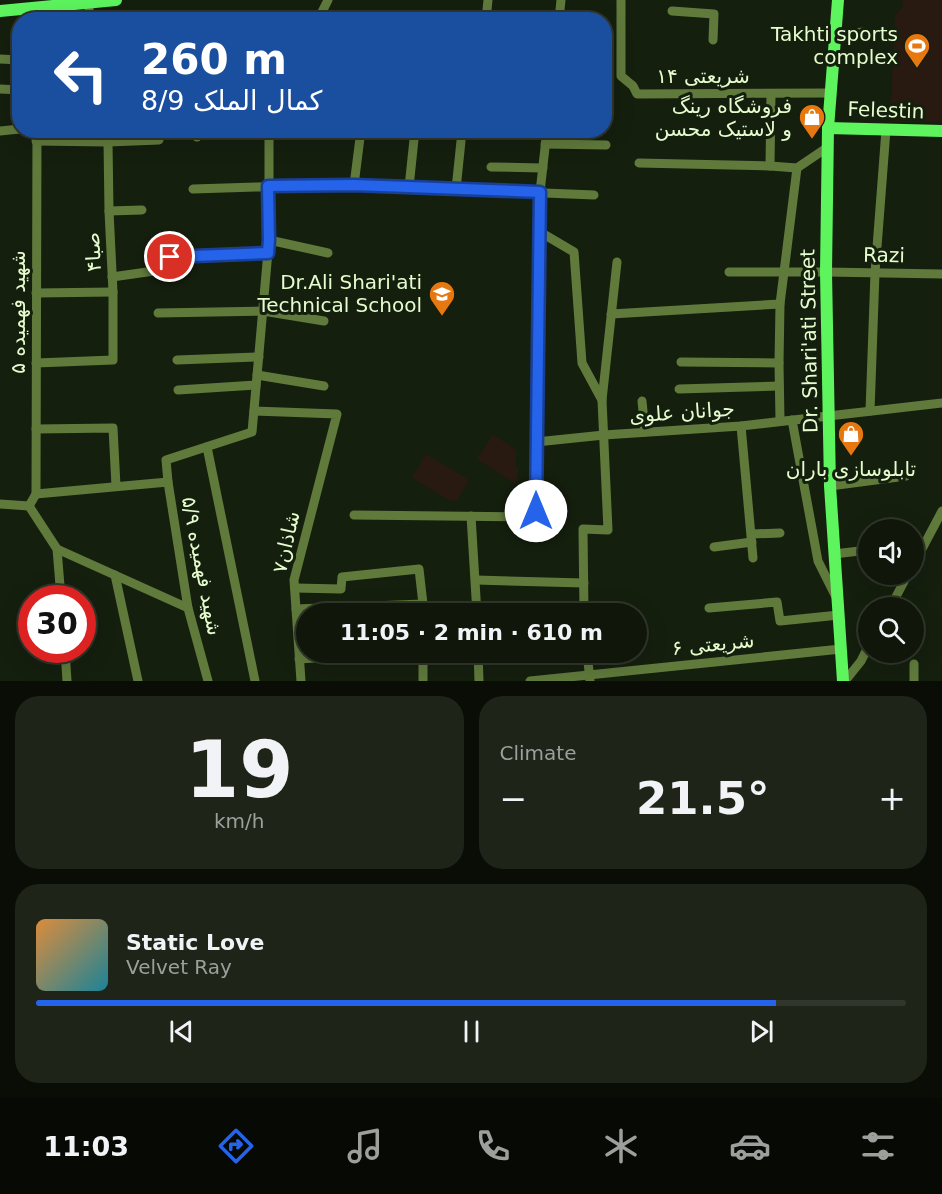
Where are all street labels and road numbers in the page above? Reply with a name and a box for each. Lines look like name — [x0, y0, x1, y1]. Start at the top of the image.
street label: شریعتی ۱۴ — [656, 64, 750, 88]
street label: Felestin — [847, 97, 925, 123]
street label: صبا۴ — [80, 231, 106, 273]
street label: Razi — [863, 243, 905, 267]
street label: Dr. Shari'ati Street — [795, 249, 823, 433]
street label: شهید فهمیده ۵ — [6, 250, 30, 374]
street label: جوانان علوی — [629, 396, 735, 428]
street label: شهید فهمیده ۵/۹ — [177, 495, 227, 637]
street label: شاذان۷ — [267, 509, 305, 575]
street label: شریعتی ۶ — [671, 628, 755, 660]

